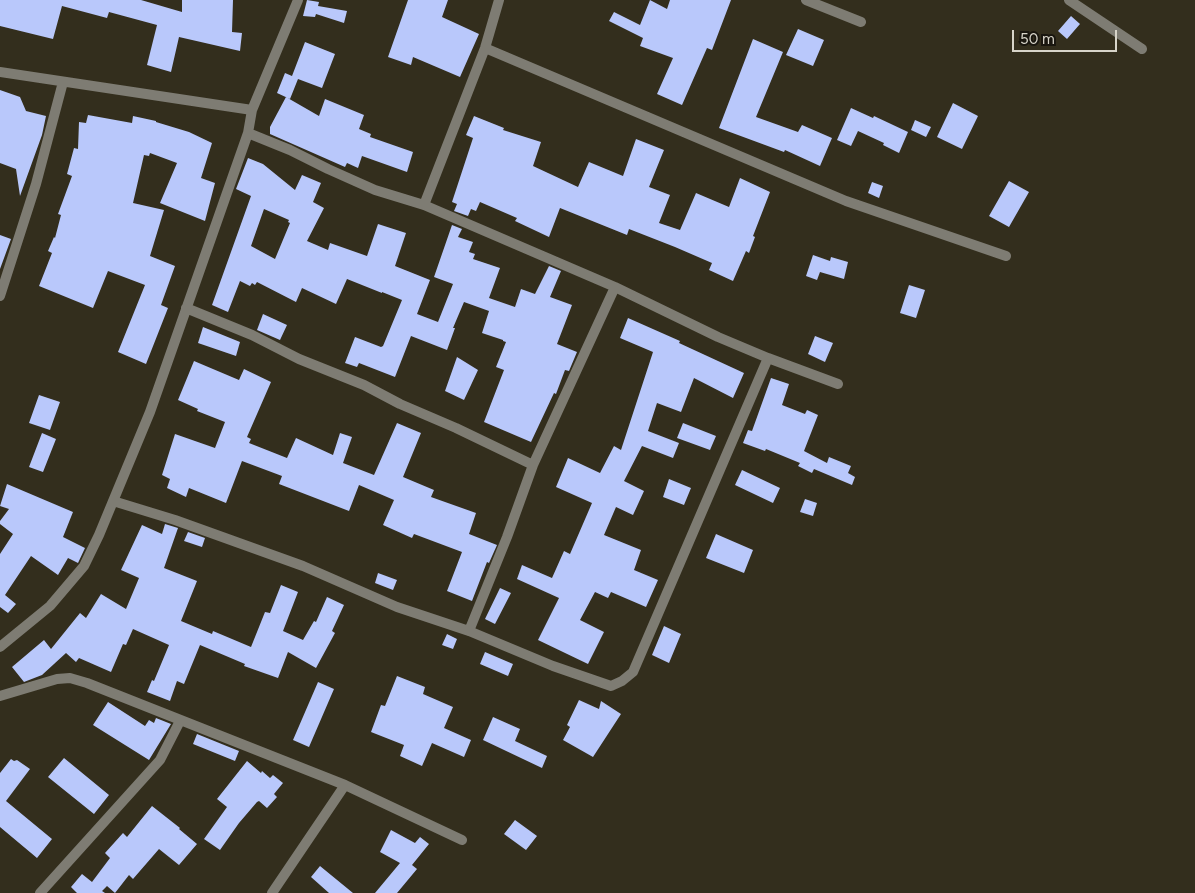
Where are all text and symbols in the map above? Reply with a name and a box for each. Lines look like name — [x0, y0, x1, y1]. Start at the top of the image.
scale bar — [1015, 20, 1120, 52]
text: 50 m — [1020, 30, 1055, 48]

